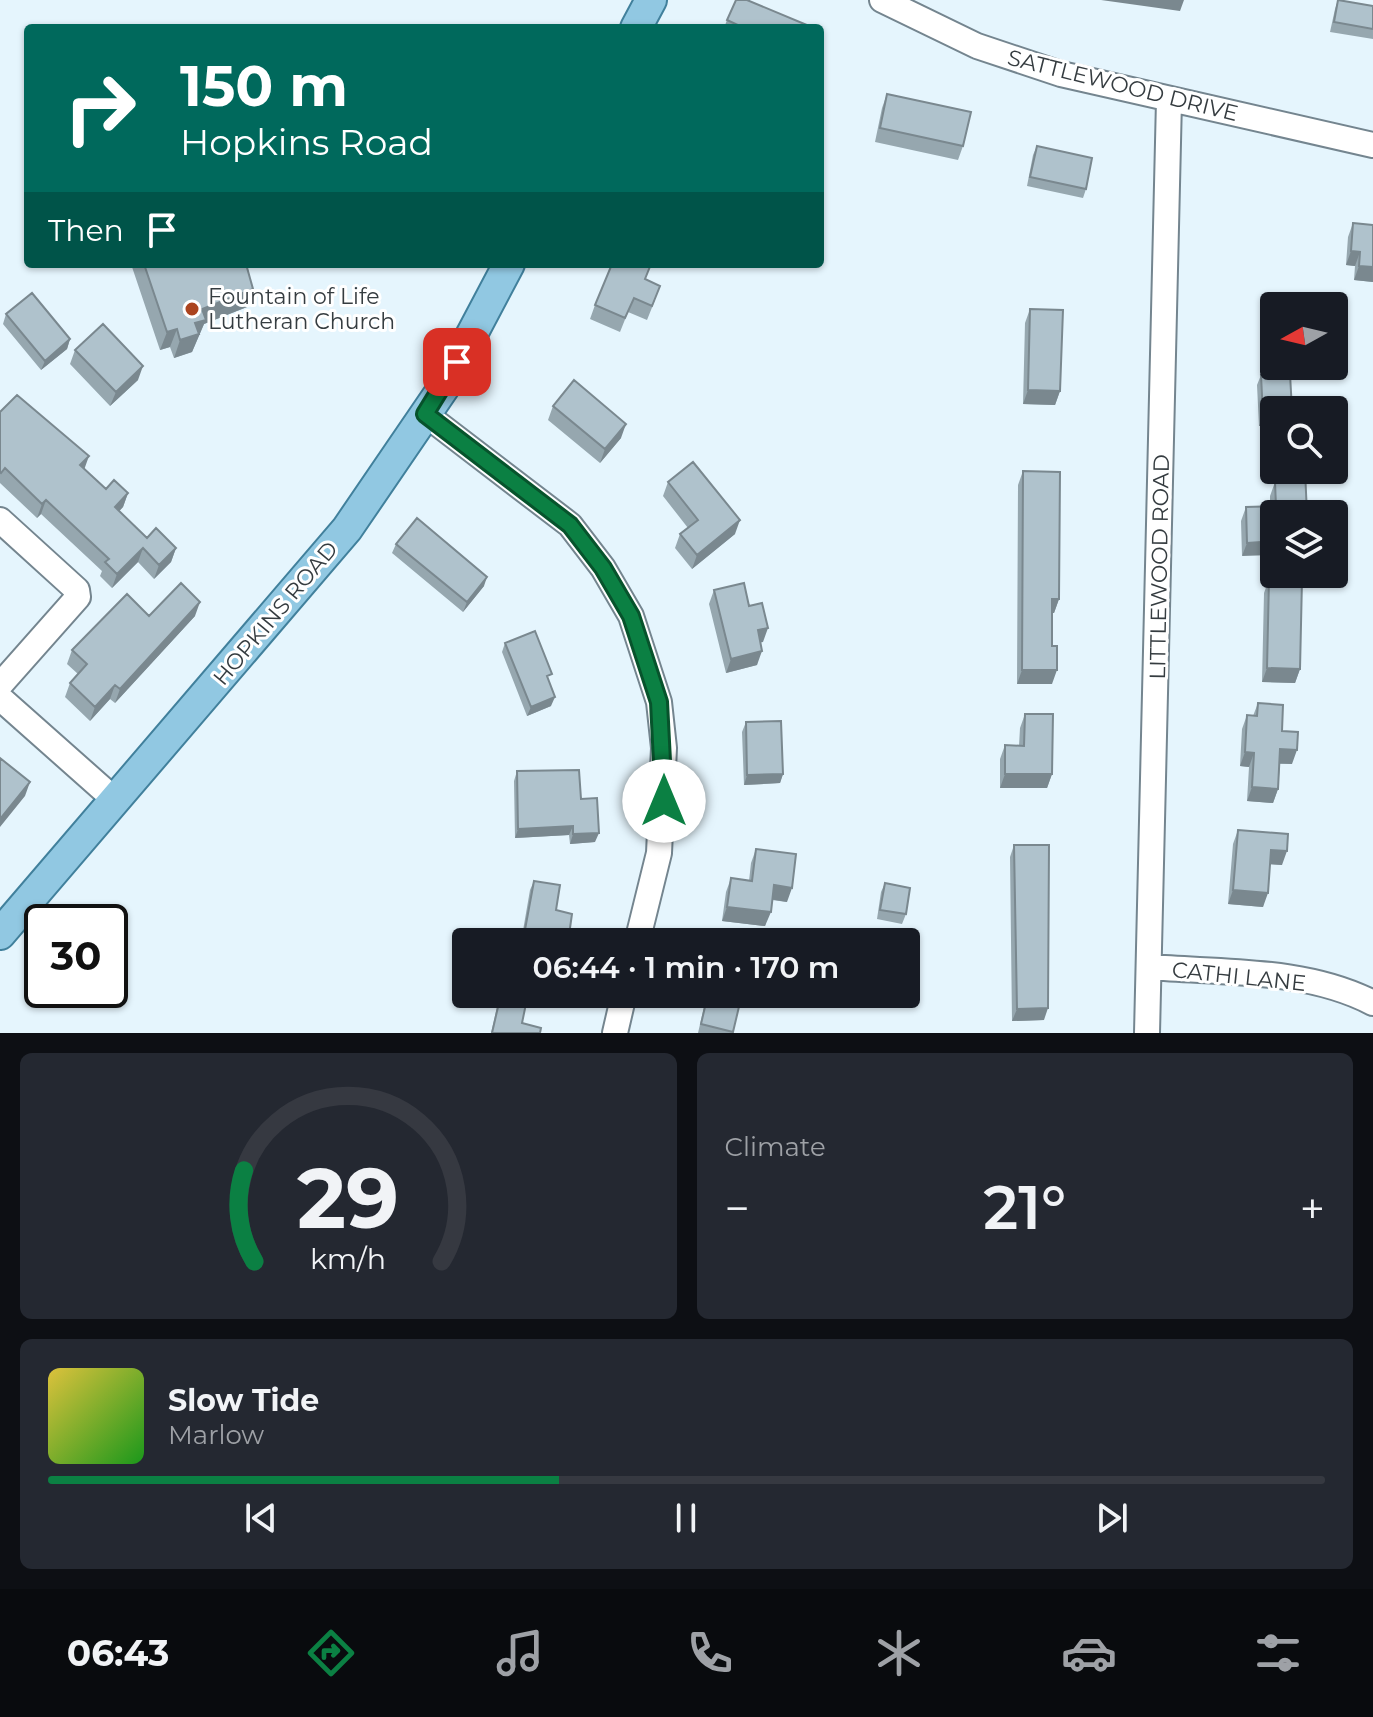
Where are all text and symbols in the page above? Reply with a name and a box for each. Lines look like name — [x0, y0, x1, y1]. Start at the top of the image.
street label: SATTLEWOOD DRIVE — [1005, 44, 1241, 127]
text: 150 m — [180, 52, 348, 120]
icon: right — [48, 56, 152, 160]
text: Hopkins Road — [180, 120, 433, 164]
icon: arrive — [140, 208, 184, 252]
text: Then — [48, 212, 124, 249]
place label: Fountain of Life Lutheran Church — [208, 283, 395, 335]
north arrow — [1260, 292, 1348, 380]
map controls — [1260, 292, 1348, 588]
marker: Fountain of Life Lutheran Church — [183, 300, 201, 318]
pin — [423, 328, 491, 396]
icon: arrive — [435, 340, 479, 384]
button: search — [1260, 396, 1348, 484]
street label: LITTLEWOOD ROAD — [1144, 454, 1175, 680]
button: layers — [1260, 500, 1348, 588]
street label: HOPKINS ROAD — [207, 536, 343, 691]
position arrow — [622, 759, 706, 843]
speed limit sign: 30 — [24, 904, 128, 1008]
text: 06:44 · 1 min · 170 m — [533, 949, 839, 986]
street label: CATHI LANE — [1171, 956, 1307, 997]
text: Climate — [725, 1131, 826, 1163]
text: 29 — [297, 1147, 399, 1249]
text: 21° — [983, 1171, 1066, 1244]
text: − — [725, 1181, 750, 1235]
text: + — [1300, 1181, 1325, 1235]
text: km/h — [310, 1241, 386, 1276]
text: Slow Tide — [168, 1382, 319, 1419]
text: Marlow — [168, 1419, 264, 1451]
icon: previous — [239, 1496, 283, 1540]
icon: pause — [664, 1496, 708, 1540]
icon: next — [1090, 1496, 1134, 1540]
icon: directions — [303, 1625, 359, 1681]
icon: music — [492, 1625, 548, 1681]
icon: phone — [682, 1625, 738, 1681]
icon: climate — [871, 1625, 927, 1681]
icon: car — [1061, 1625, 1117, 1681]
icon: filters — [1250, 1625, 1306, 1681]
text: 06:43 — [67, 1631, 169, 1675]

